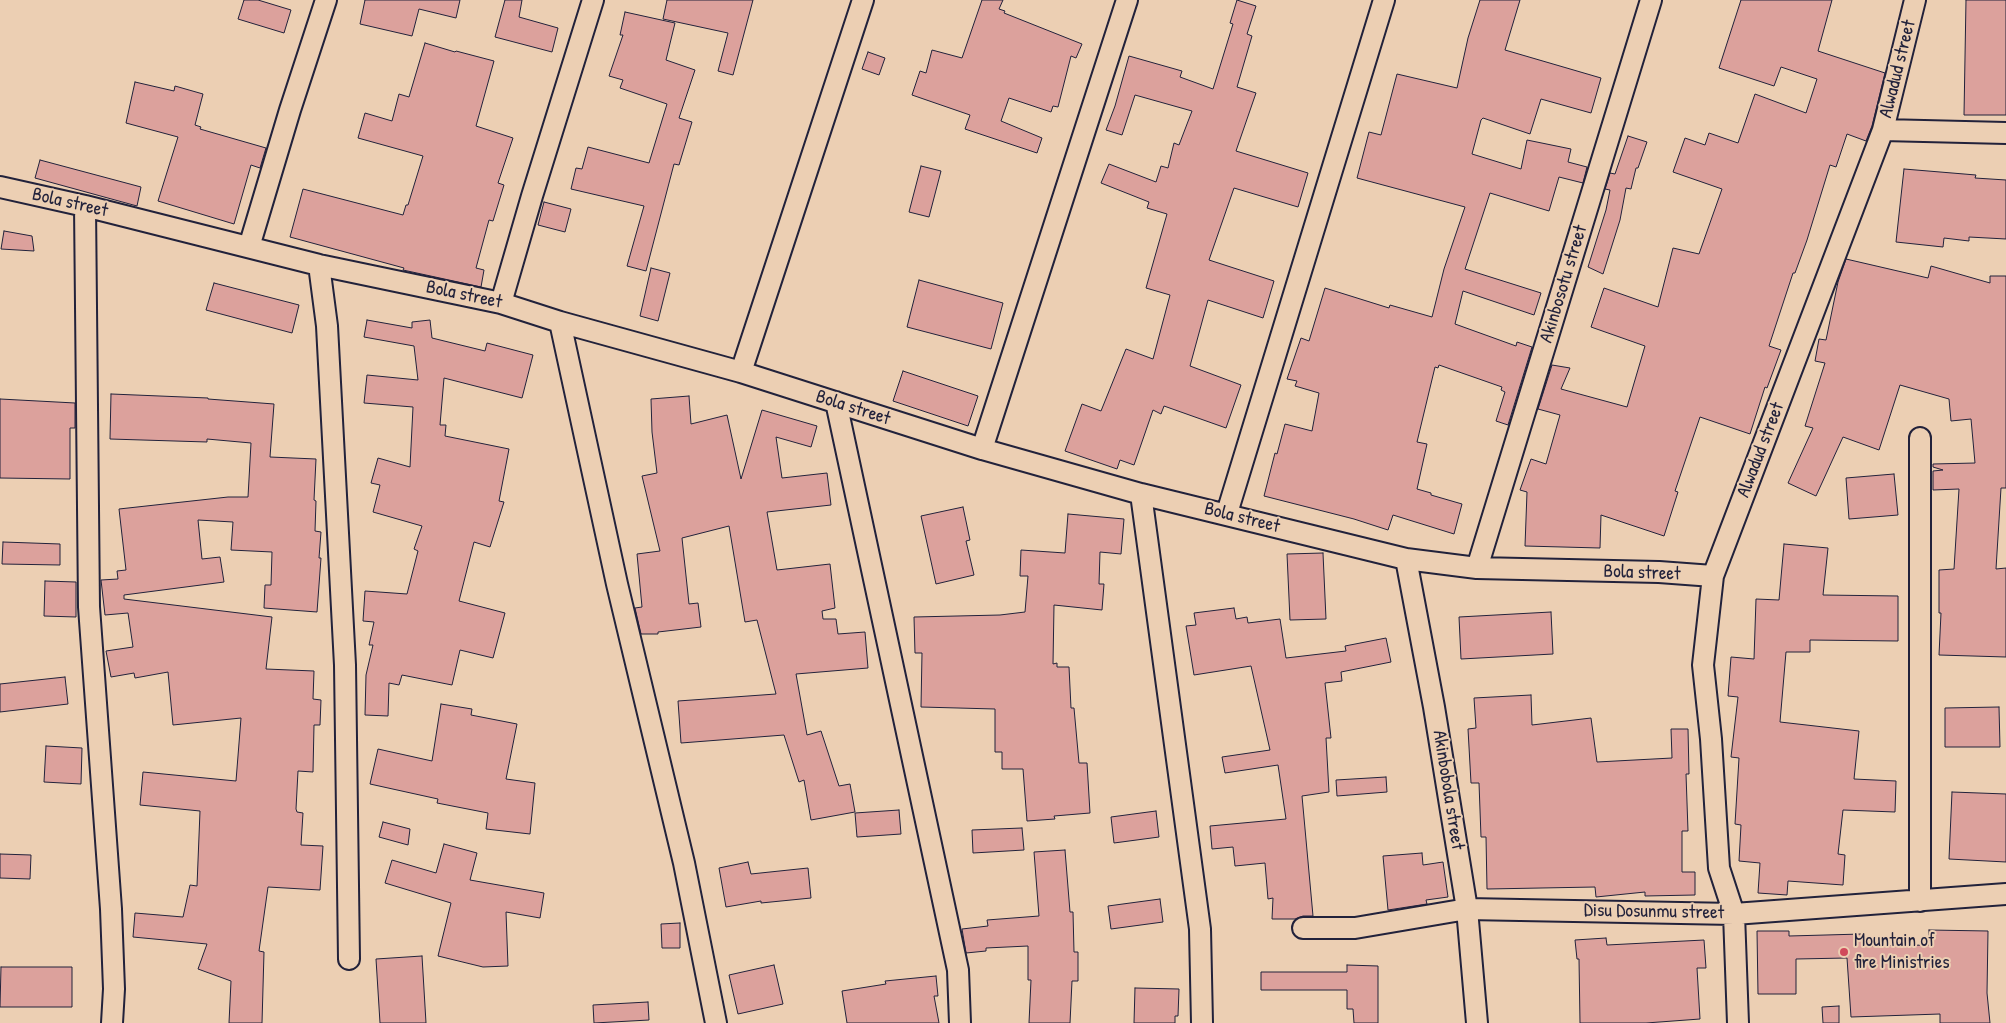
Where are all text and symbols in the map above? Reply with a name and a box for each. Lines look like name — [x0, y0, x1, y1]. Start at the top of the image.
street label: Alwadud street — [1875, 18, 1921, 120]
street label: Bola street — [30, 183, 110, 223]
street label: Akinbosotu street — [1535, 222, 1593, 346]
street label: Bola street — [424, 276, 504, 314]
street label: Bola street — [813, 385, 893, 431]
street label: Alwadud street — [1732, 399, 1790, 501]
street label: Bola street — [1202, 498, 1282, 538]
street label: Bola street — [1603, 560, 1681, 586]
street label: Akinbobola street — [1427, 729, 1469, 851]
street label: Disu Dosunmu street — [1584, 899, 1724, 925]
place label: Mountain of fire Ministries — [1854, 930, 1950, 974]
marker: Mountain of fire Ministries — [1838, 946, 1850, 958]

